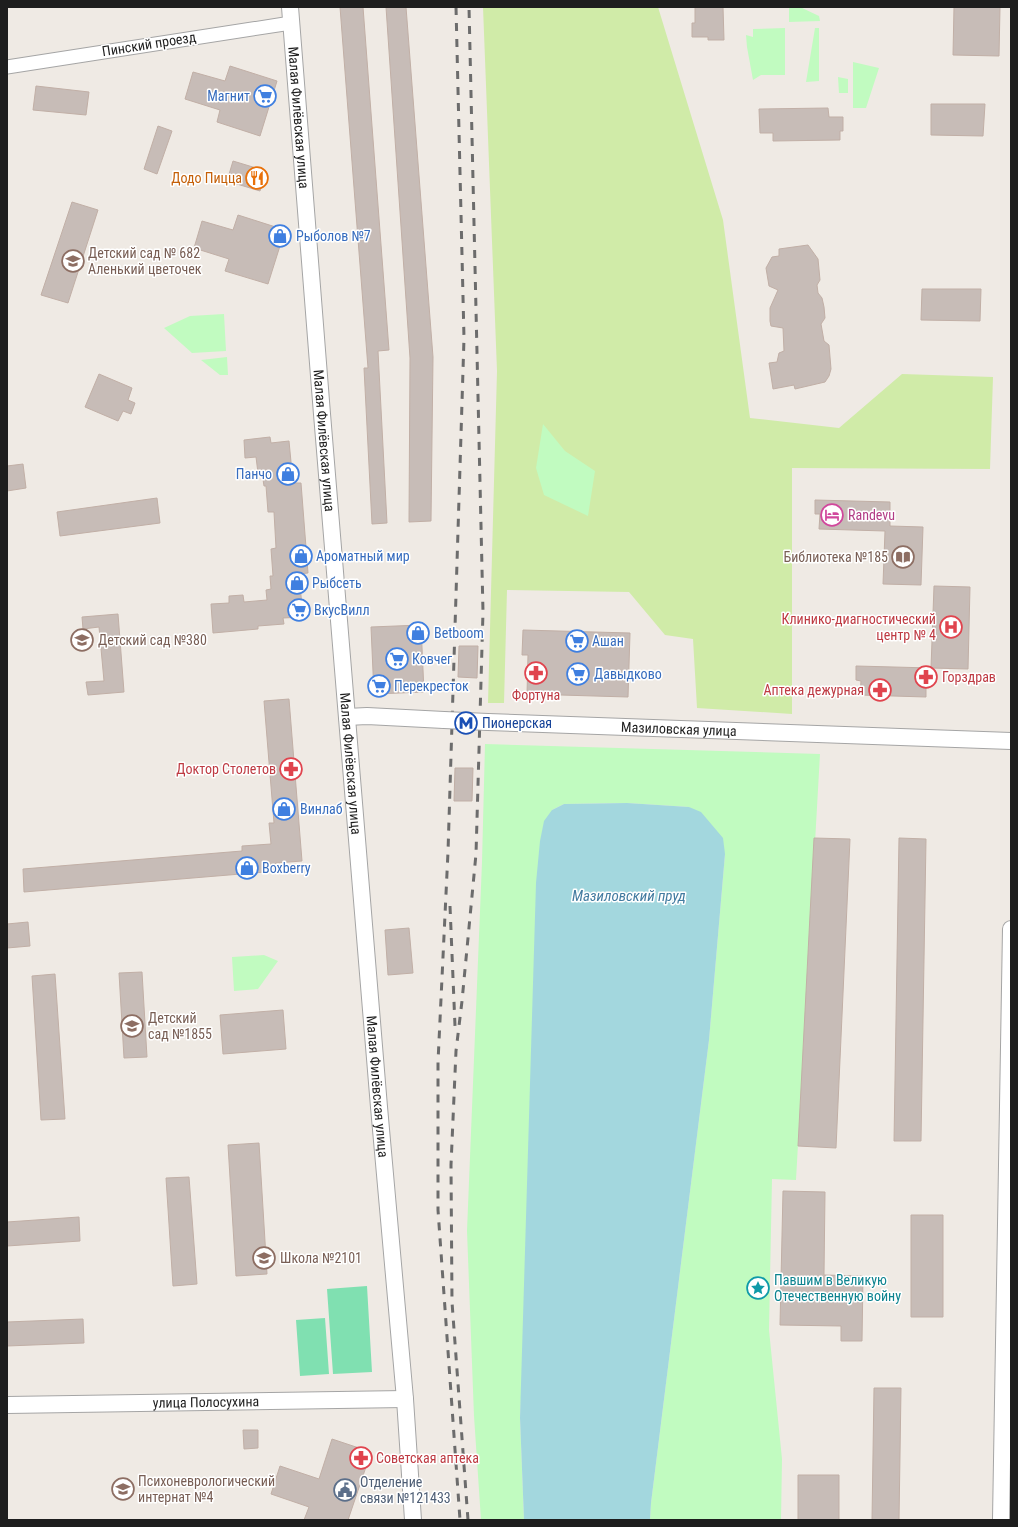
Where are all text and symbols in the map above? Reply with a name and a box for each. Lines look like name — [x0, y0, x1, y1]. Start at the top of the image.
street label: Пинский проезд — [101, 29, 198, 59]
street label: Малая Филёвская улица — [285, 46, 312, 189]
supermarket icon: Магнит — [252, 83, 278, 109]
place label: Магнит — [207, 88, 250, 104]
restaurant icon: Додо Пицца — [244, 165, 270, 191]
place label: Додо Пицца — [171, 170, 242, 186]
shop icon: Рыболов №7 — [267, 223, 293, 249]
place label: Рыболов №7 — [296, 228, 371, 244]
place label: Детский сад № 682 Аленький цветочек — [88, 245, 202, 277]
school or university icon: Детский сад № 682 Аленький цветочек — [60, 248, 86, 274]
street label: Малая Филёвская улица — [311, 369, 338, 512]
shop icon: Панчо — [275, 461, 301, 487]
place label: Панчо — [236, 466, 272, 482]
hotel icon: Randevu — [819, 502, 845, 528]
place label: Randevu — [848, 507, 895, 523]
shop icon: Ароматный мир — [288, 543, 314, 569]
library icon: Библиотека №185 — [890, 544, 916, 570]
place label: Ароматный мир — [316, 548, 410, 564]
place label: Библиотека №185 — [783, 549, 888, 565]
shop icon: Рыбсеть — [284, 570, 310, 596]
place label: Рыбсеть — [312, 575, 362, 591]
supermarket icon: ВкусВилл — [286, 597, 312, 623]
place label: ВкусВилл — [314, 602, 370, 618]
place label: Клинико-диагностический центр № 4 — [782, 611, 936, 643]
hospital icon: Клинико-диагностический центр № 4 — [938, 614, 964, 640]
shop icon: Betboom — [405, 620, 431, 646]
place label: Betboom — [434, 625, 484, 641]
school or university icon: Детский сад №380 — [69, 627, 95, 653]
supermarket icon: Ашан — [564, 628, 590, 654]
place label: Детский сад №380 — [98, 632, 207, 648]
place label: Ашан — [592, 633, 624, 649]
supermarket icon: Ковчег — [384, 646, 410, 672]
place label: Ковчег — [412, 651, 452, 667]
pharmacy icon: Фортуна — [523, 660, 549, 686]
supermarket icon: Давыдково — [565, 661, 591, 687]
pharmacy icon: Горздрав — [913, 664, 939, 690]
place label: Давыдково — [594, 666, 662, 682]
place label: Горздрав — [942, 669, 996, 685]
supermarket icon: Перекресток — [366, 673, 392, 699]
pharmacy icon: Аптека дежурная — [867, 677, 893, 703]
place label: Перекресток — [394, 678, 469, 694]
place label: Аптека дежурная — [764, 682, 864, 698]
place label: Фортуна — [512, 687, 560, 703]
street label: Малая Филёвская улица — [337, 692, 365, 835]
metro station icon: Пионерская — [453, 710, 479, 736]
place label: Пионерская — [482, 715, 552, 731]
street label: Мазиловская улица — [621, 719, 737, 739]
pharmacy icon: Доктор Столетов — [278, 756, 304, 782]
place label: Доктор Столетов — [176, 761, 276, 777]
shop icon: Винлаб — [271, 796, 297, 822]
place label: Винлаб — [300, 801, 343, 817]
shop icon: Boxberry — [234, 855, 260, 881]
place label: Boxberry — [262, 860, 311, 876]
water label: Мазиловский пруд — [572, 887, 686, 905]
place label: Детский сад №1855 — [148, 1010, 212, 1042]
school or university icon: Детский сад №1855 — [119, 1013, 145, 1039]
street label: Малая Филёвская улица — [364, 1015, 391, 1158]
school or university icon: Школа №2101 — [251, 1245, 277, 1271]
place label: Школа №2101 — [280, 1250, 362, 1266]
place label: Павшим в Великую Отечественную войну — [774, 1272, 901, 1304]
place icon: Павшим в Великую Отечественную войну — [745, 1275, 771, 1301]
street label: улица Полосухина — [153, 1393, 259, 1411]
pharmacy icon: Советская аптека — [348, 1445, 374, 1471]
place label: Советская аптека — [376, 1450, 479, 1466]
place label: Психоневрологический интернат №4 — [138, 1473, 275, 1505]
place label: Отделение связи №121433 — [360, 1474, 451, 1506]
school or university icon: Психоневрологический интернат №4 — [110, 1476, 136, 1502]
public building icon: Отделение связи №121433 — [332, 1477, 358, 1503]

